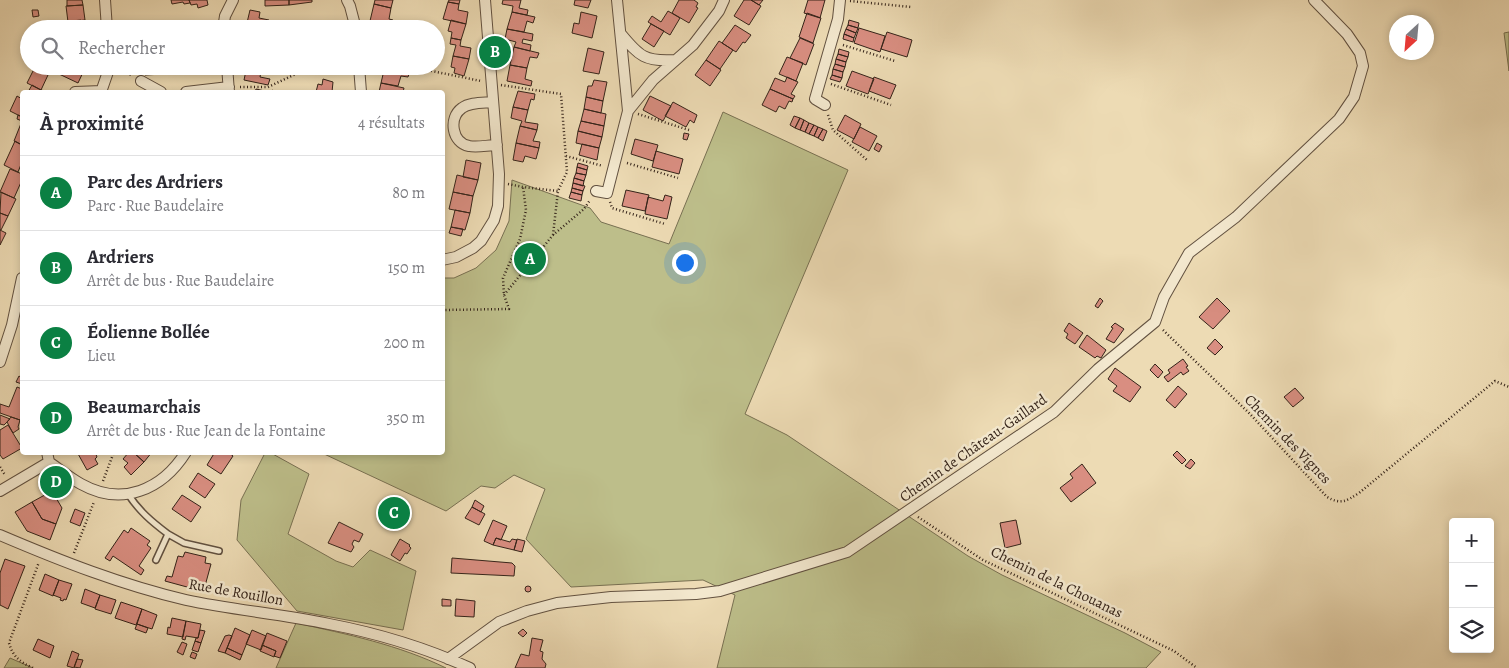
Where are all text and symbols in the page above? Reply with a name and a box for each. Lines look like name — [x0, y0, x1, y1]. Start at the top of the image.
north arrow — [1389, 15, 1434, 60]
search box — [20, 20, 445, 75]
pin: B — [479, 33, 511, 71]
icon: search — [38, 34, 66, 62]
text: Rechercher — [78, 35, 165, 61]
text: À proximité — [40, 109, 144, 137]
text: 4 résultats — [358, 112, 425, 134]
text: Parc des Ardriers — [87, 169, 223, 195]
text: A — [51, 182, 61, 204]
text: 80 m — [392, 182, 425, 204]
text: Parc · Rue Baudelaire — [87, 195, 224, 217]
pin: A — [514, 240, 546, 278]
text: Ardriers — [87, 244, 154, 270]
your location — [672, 250, 698, 276]
text: B — [51, 257, 61, 279]
text: 150 m — [388, 257, 425, 279]
text: Arrêt de bus · Rue Baudelaire — [87, 270, 274, 292]
text: Éolienne Bollée — [87, 319, 210, 345]
text: C — [51, 332, 61, 354]
text: 200 m — [384, 332, 425, 354]
text: Lieu — [87, 345, 115, 367]
street label: Chemin de Château-Gaillard — [895, 389, 1051, 507]
street label: Chemin des Vignes — [1240, 390, 1336, 488]
text: Beaumarchais — [87, 394, 201, 420]
text: D — [50, 407, 62, 429]
text: 350 m — [386, 407, 425, 429]
text: Arrêt de bus · Rue Jean de la Fontaine — [87, 420, 326, 442]
pin: D — [40, 463, 72, 501]
pin: C — [378, 494, 410, 532]
map controls — [1449, 518, 1494, 653]
button: + — [1449, 518, 1494, 563]
street label: Chemin de la Chouanas — [988, 541, 1126, 623]
button: − — [1449, 563, 1494, 608]
street label: Rue de Rouillon — [187, 574, 285, 610]
button: layers — [1449, 608, 1494, 653]

